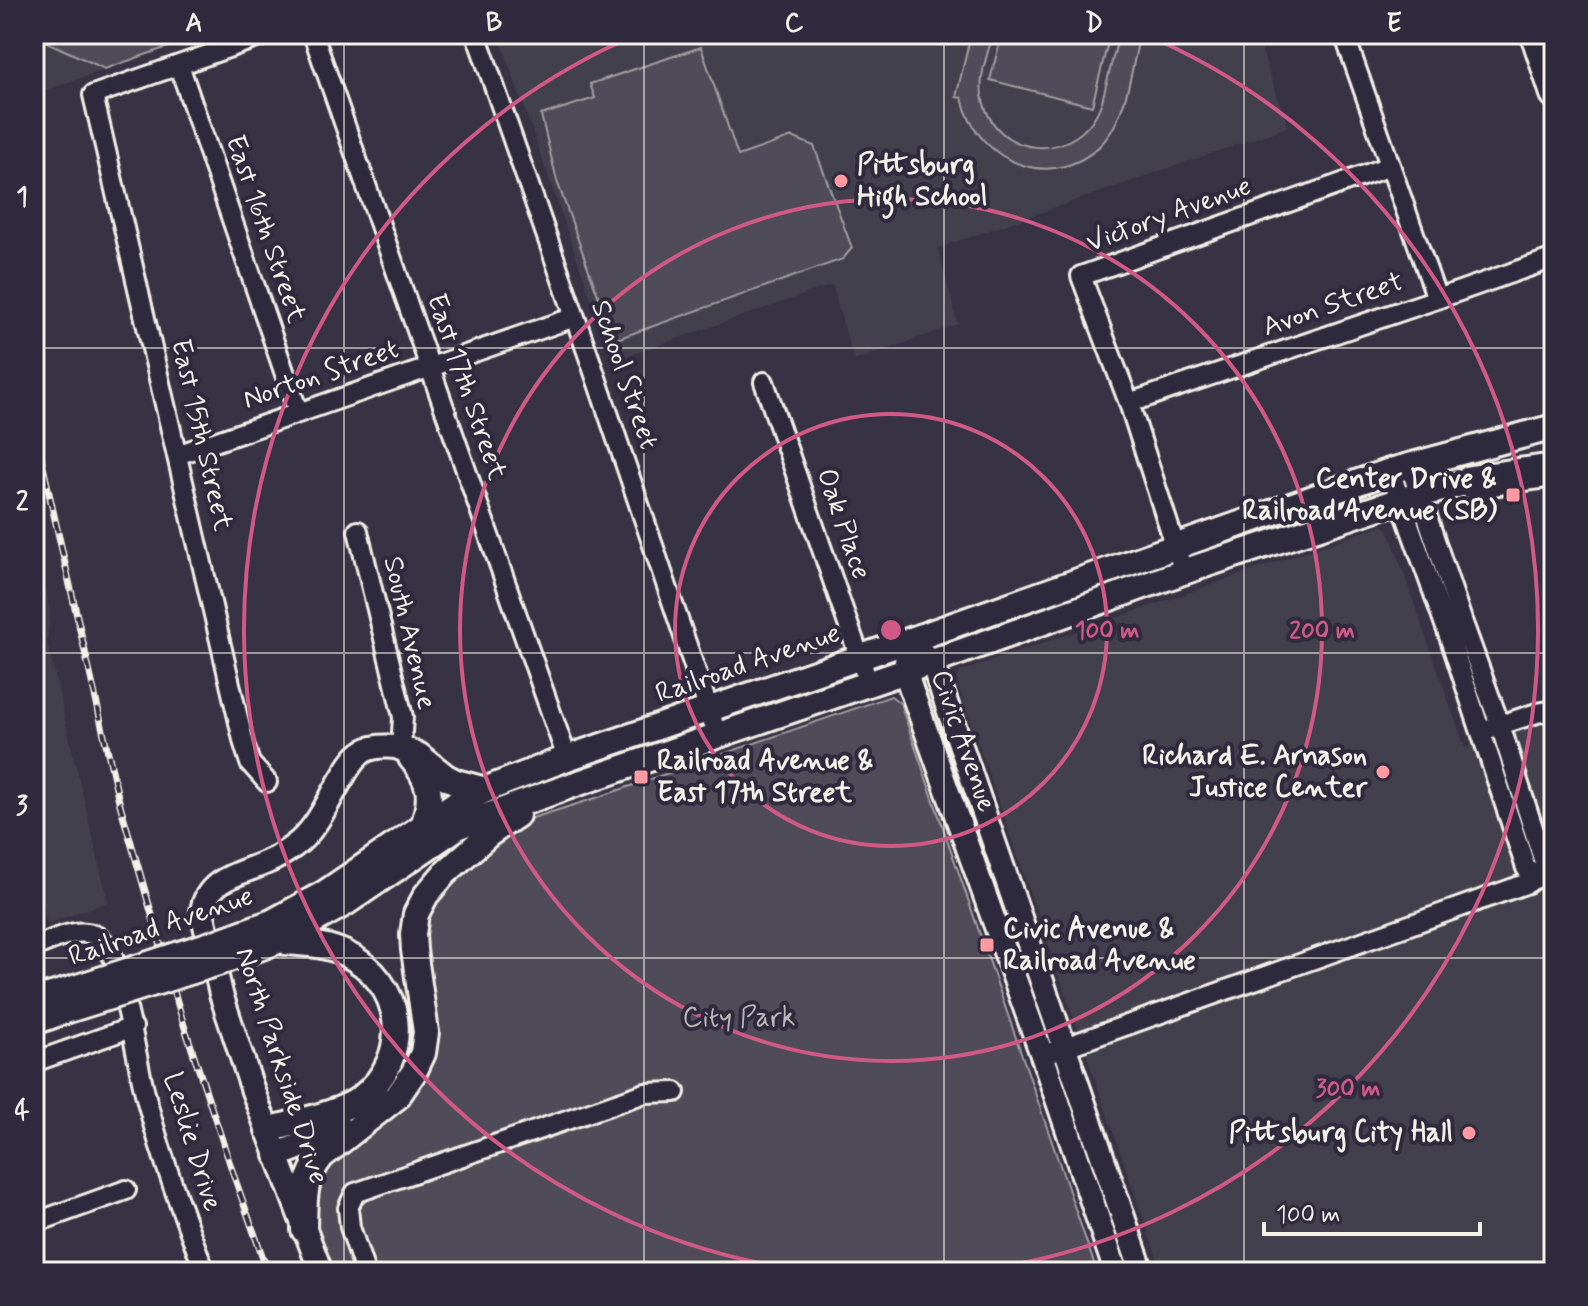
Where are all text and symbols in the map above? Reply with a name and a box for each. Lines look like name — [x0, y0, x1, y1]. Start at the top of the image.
text: A — [185, 7, 203, 41]
text: B — [486, 7, 502, 41]
text: C — [785, 7, 804, 41]
text: D — [1085, 7, 1103, 41]
text: E — [1386, 7, 1402, 41]
street label: East 16th Street — [216, 130, 315, 328]
place label: Pittsburg High School — [857, 147, 987, 219]
street label: Victory Avenue — [1081, 168, 1257, 262]
marker: Pittsburg High School — [832, 172, 850, 190]
text: 1 — [16, 181, 28, 215]
street label: Avon Street — [1258, 264, 1408, 346]
street label: East 17th Street — [417, 289, 515, 486]
street label: School Street — [581, 295, 667, 455]
street label: Norton Street — [238, 331, 404, 419]
street label: East 15th Street — [161, 335, 241, 535]
place label: Center Drive & Railroad Avenue (SB) — [1242, 461, 1497, 530]
street label: Oak Place — [807, 464, 879, 584]
text: 2 — [16, 486, 29, 520]
marker: Center Drive & Railroad Avenue (SB) — [1504, 486, 1522, 504]
street label: South Avenue — [373, 553, 445, 713]
street label: Railroad Avenue — [651, 615, 845, 713]
centre of rings — [877, 616, 905, 644]
text: 100 m — [1075, 616, 1139, 647]
text: 200 m — [1289, 616, 1355, 647]
street label: Civic Avenue — [921, 665, 1005, 817]
place label: Richard E. Arnason Justice Center — [1142, 738, 1368, 807]
place label: Railroad Avenue & East 17th Street — [657, 743, 874, 812]
marker: Richard E. Arnason Justice Center — [1374, 763, 1392, 781]
marker: Railroad Avenue & East 17th Street — [632, 768, 650, 786]
text: 3 — [16, 790, 28, 824]
street label: Railroad Avenue — [64, 878, 258, 976]
place label: Civic Avenue & Railroad Avenue — [1003, 911, 1196, 980]
marker: Civic Avenue & Railroad Avenue — [978, 936, 996, 954]
street label: North Parkside Drive — [225, 943, 337, 1189]
park label: City Park — [683, 1000, 796, 1037]
street label: Leslie Drive — [153, 1068, 231, 1216]
text: 300 m — [1316, 1074, 1380, 1105]
text: 4 — [14, 1095, 30, 1129]
place label: Pittsburg City Hall — [1229, 1115, 1453, 1153]
marker: Pittsburg City Hall — [1460, 1124, 1478, 1142]
scale bar — [1264, 1186, 1480, 1236]
text: 100 m — [1276, 1200, 1340, 1231]

